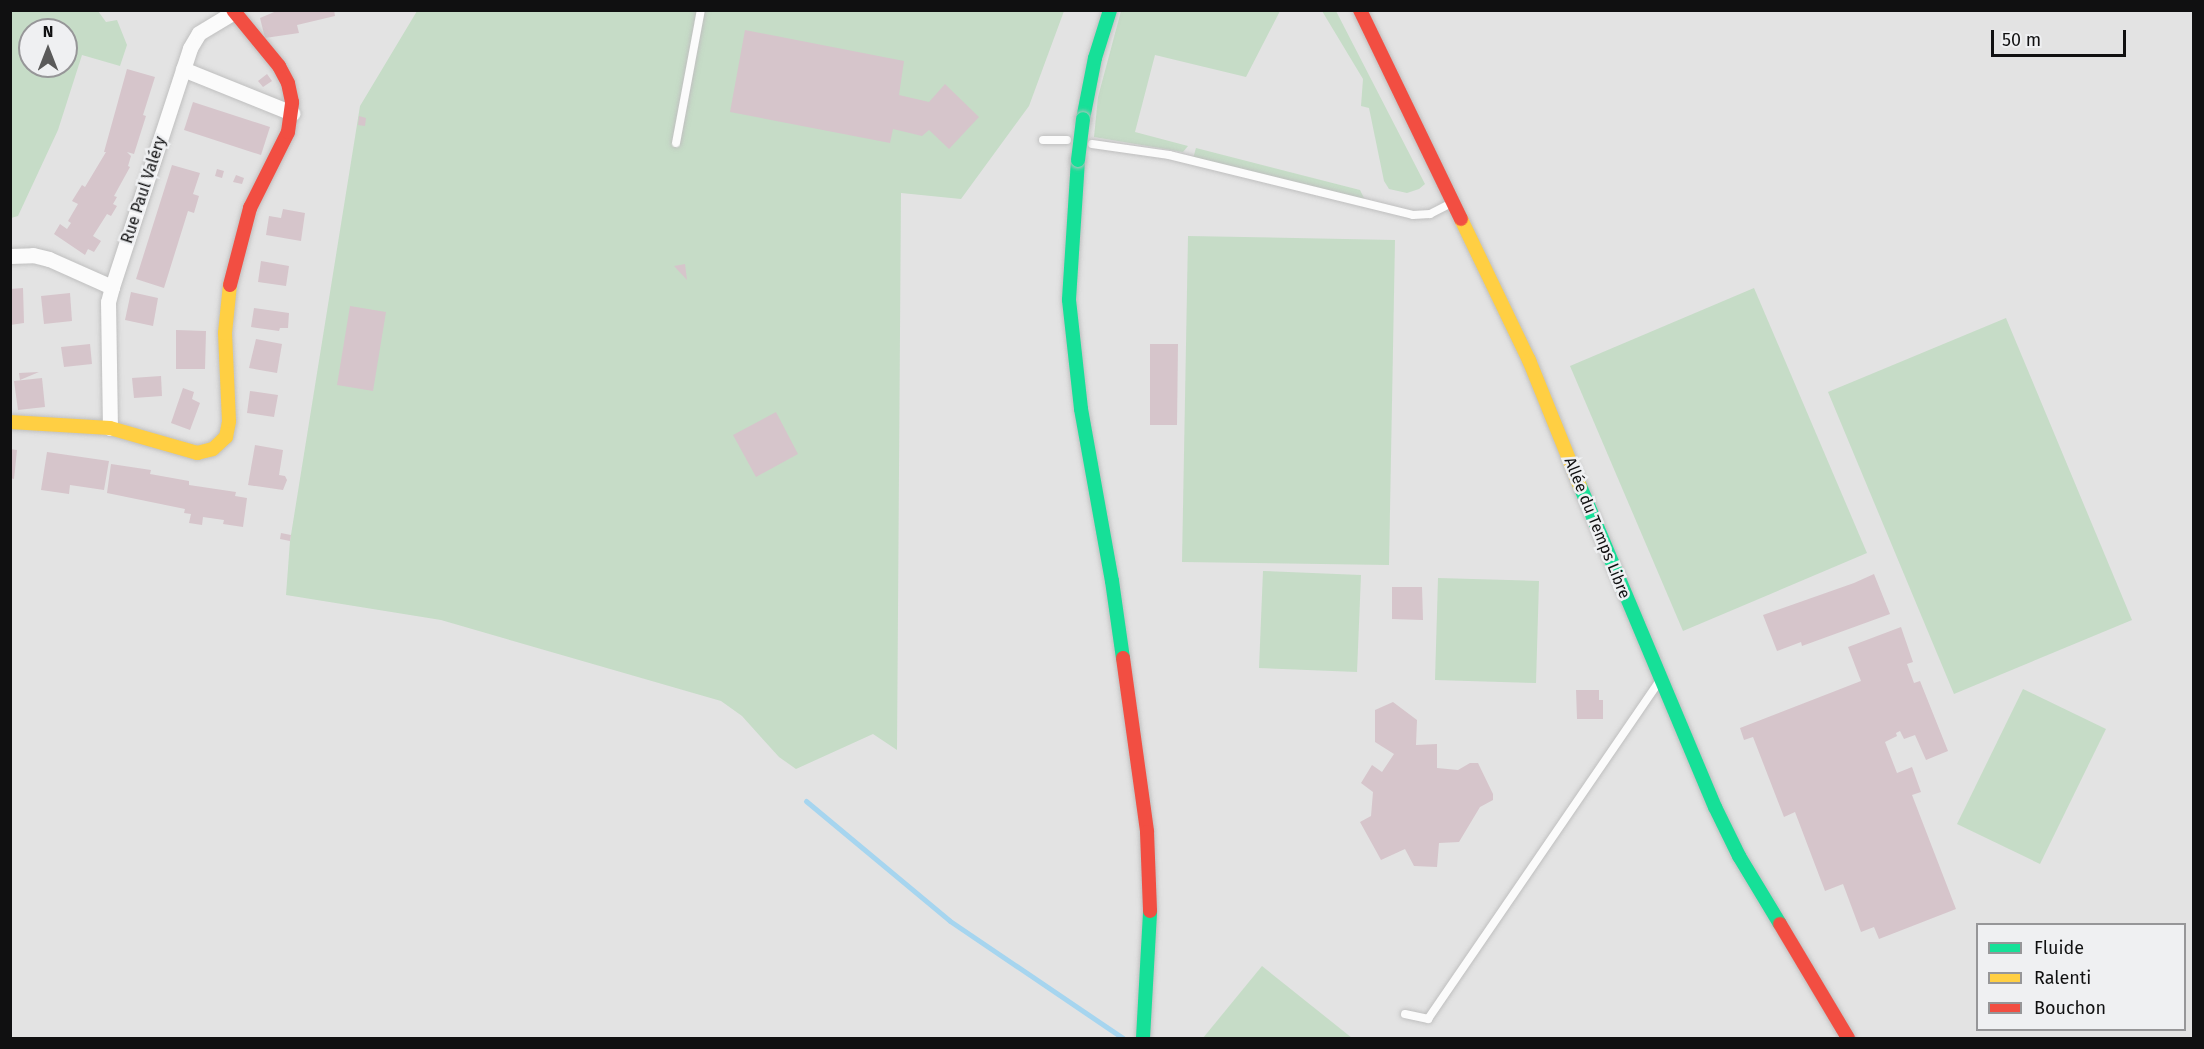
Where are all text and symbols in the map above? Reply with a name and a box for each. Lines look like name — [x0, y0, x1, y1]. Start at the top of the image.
north arrow — [18, 18, 78, 78]
scale bar — [1994, 18, 2129, 56]
text: N — [43, 22, 53, 41]
text: 50 m — [2002, 29, 2041, 51]
street label: Rue Paul Valéry — [118, 134, 170, 246]
street label: Allée du Temps Libre — [1560, 455, 1634, 601]
legend — [1976, 923, 2186, 1031]
text: Fluide — [2034, 937, 2084, 959]
text: Ralenti — [2034, 967, 2091, 989]
text: Bouchon — [2034, 997, 2106, 1019]

